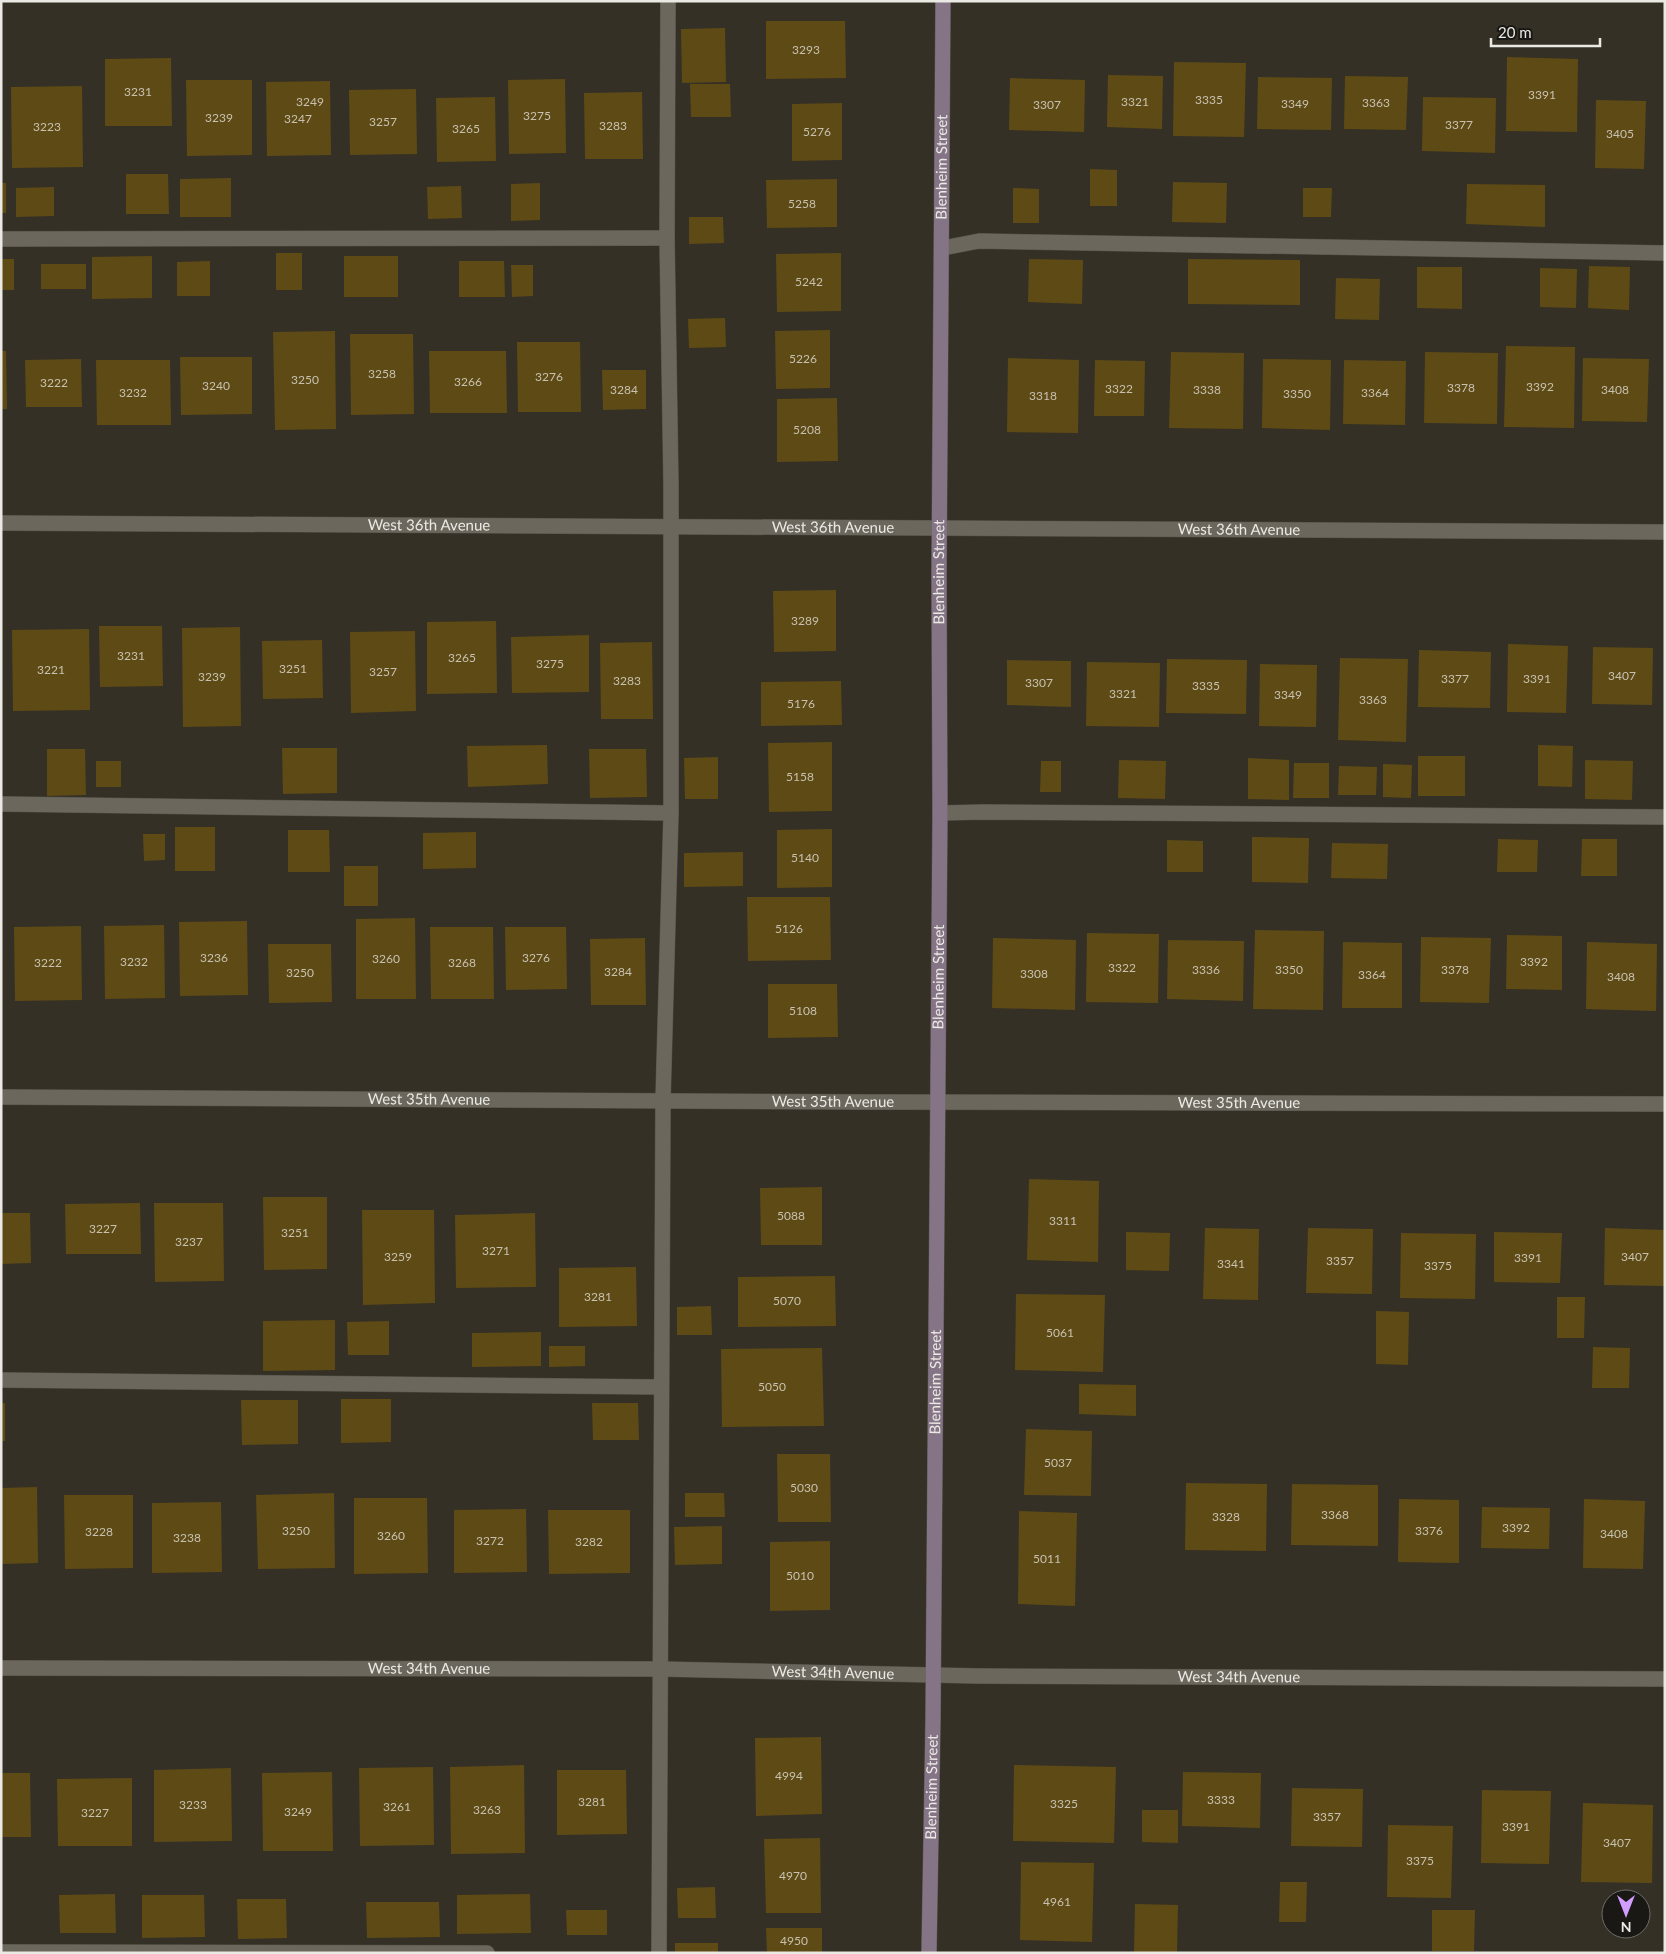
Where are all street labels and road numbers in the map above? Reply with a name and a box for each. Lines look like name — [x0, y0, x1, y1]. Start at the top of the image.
street label: Blenheim Street — [931, 114, 950, 220]
street label: West 36th Avenue — [368, 515, 490, 534]
street label: West 36th Avenue — [772, 517, 894, 536]
street label: Blenheim Street — [929, 519, 947, 625]
street label: West 36th Avenue — [1178, 519, 1300, 538]
street label: Blenheim Street — [928, 924, 947, 1030]
street label: West 35th Avenue — [368, 1089, 490, 1108]
street label: West 35th Avenue — [772, 1091, 894, 1110]
street label: West 35th Avenue — [1178, 1093, 1300, 1111]
street label: Blenheim Street — [925, 1329, 944, 1435]
street label: West 34th Avenue — [368, 1659, 490, 1677]
street label: West 34th Avenue — [772, 1661, 895, 1682]
street label: West 34th Avenue — [1178, 1667, 1300, 1685]
street label: Blenheim Street — [921, 1734, 941, 1840]

